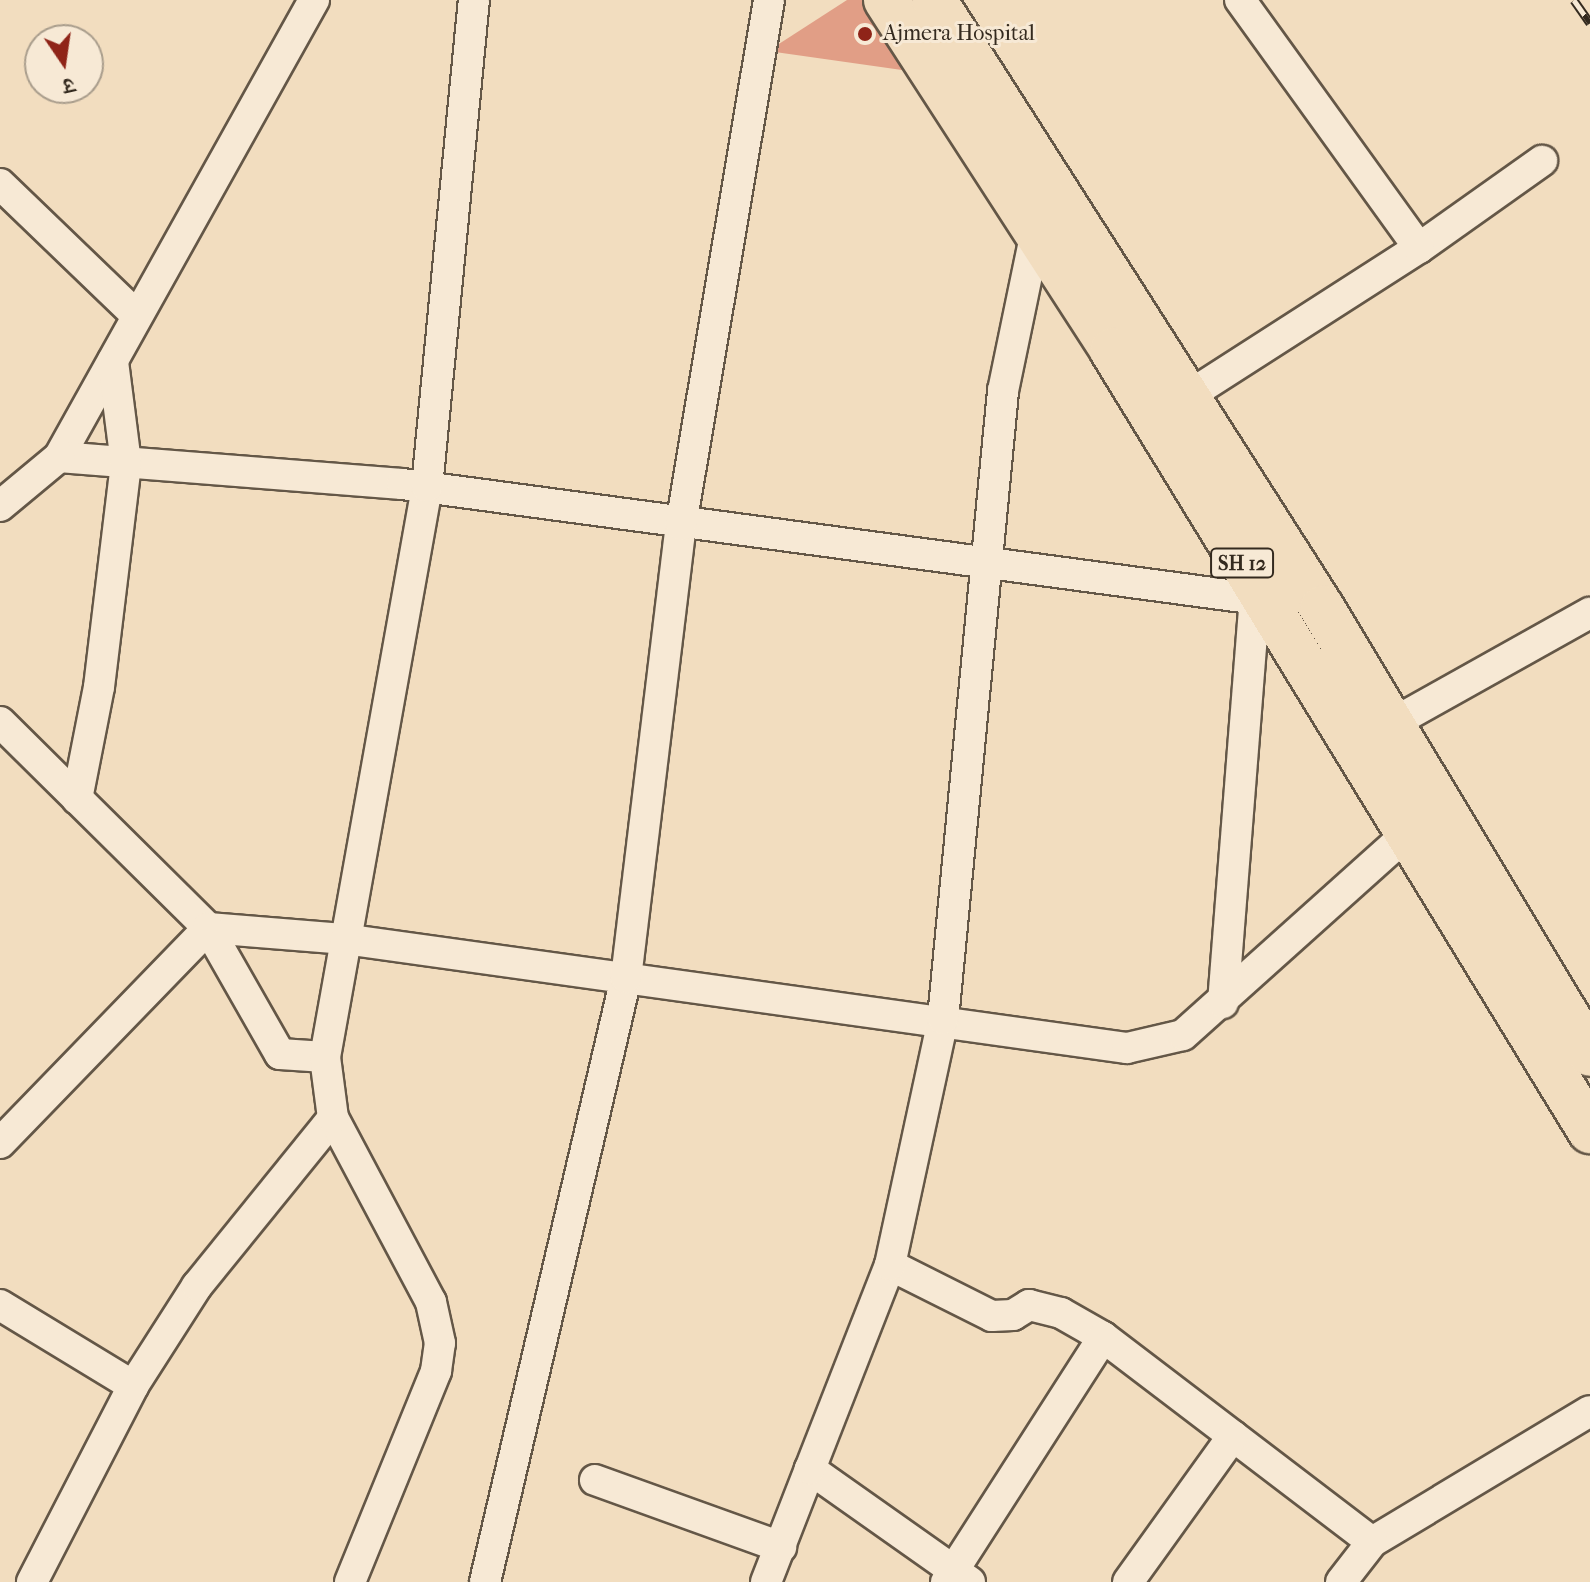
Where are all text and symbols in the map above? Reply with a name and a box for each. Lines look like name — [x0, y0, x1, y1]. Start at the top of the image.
place label: Ajmera Hospital — [883, 21, 1035, 47]
marker: Ajmera Hospital — [854, 23, 876, 45]
north arrow — [24, 24, 104, 104]
text: उ — [61, 72, 77, 99]
road number: SH 12 — [1210, 547, 1274, 579]

